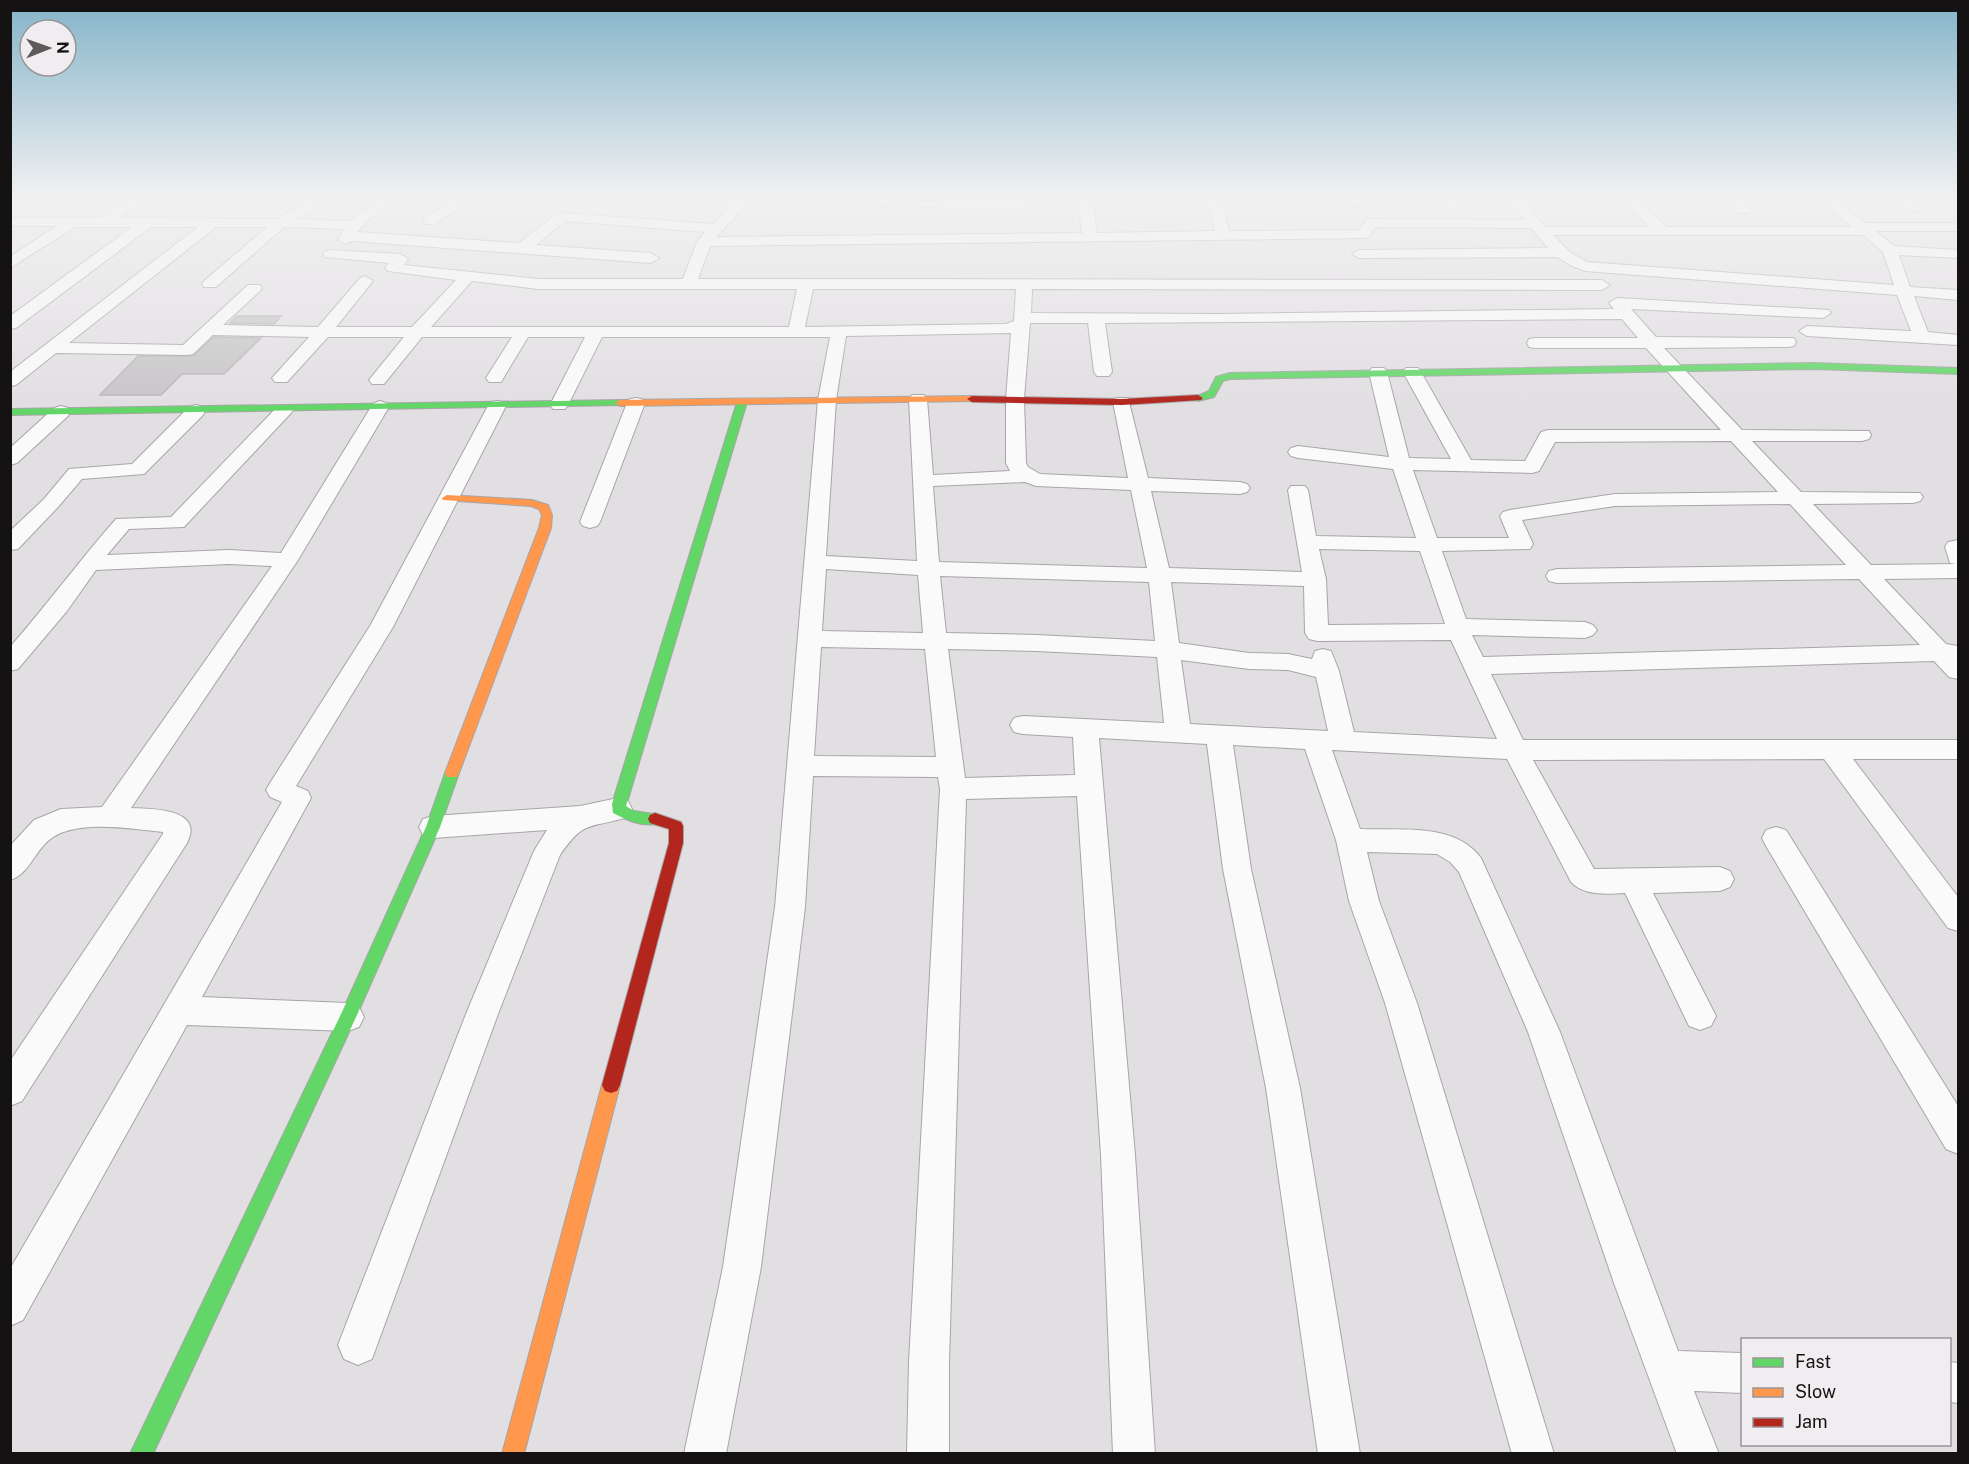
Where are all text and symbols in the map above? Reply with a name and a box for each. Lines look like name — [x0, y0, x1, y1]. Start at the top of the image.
north arrow — [18, 18, 78, 78]
text: N — [53, 41, 72, 54]
legend — [1741, 1338, 1951, 1446]
text: Fast — [1795, 1351, 1831, 1372]
text: Slow — [1795, 1381, 1836, 1402]
text: Jam — [1795, 1411, 1828, 1432]

